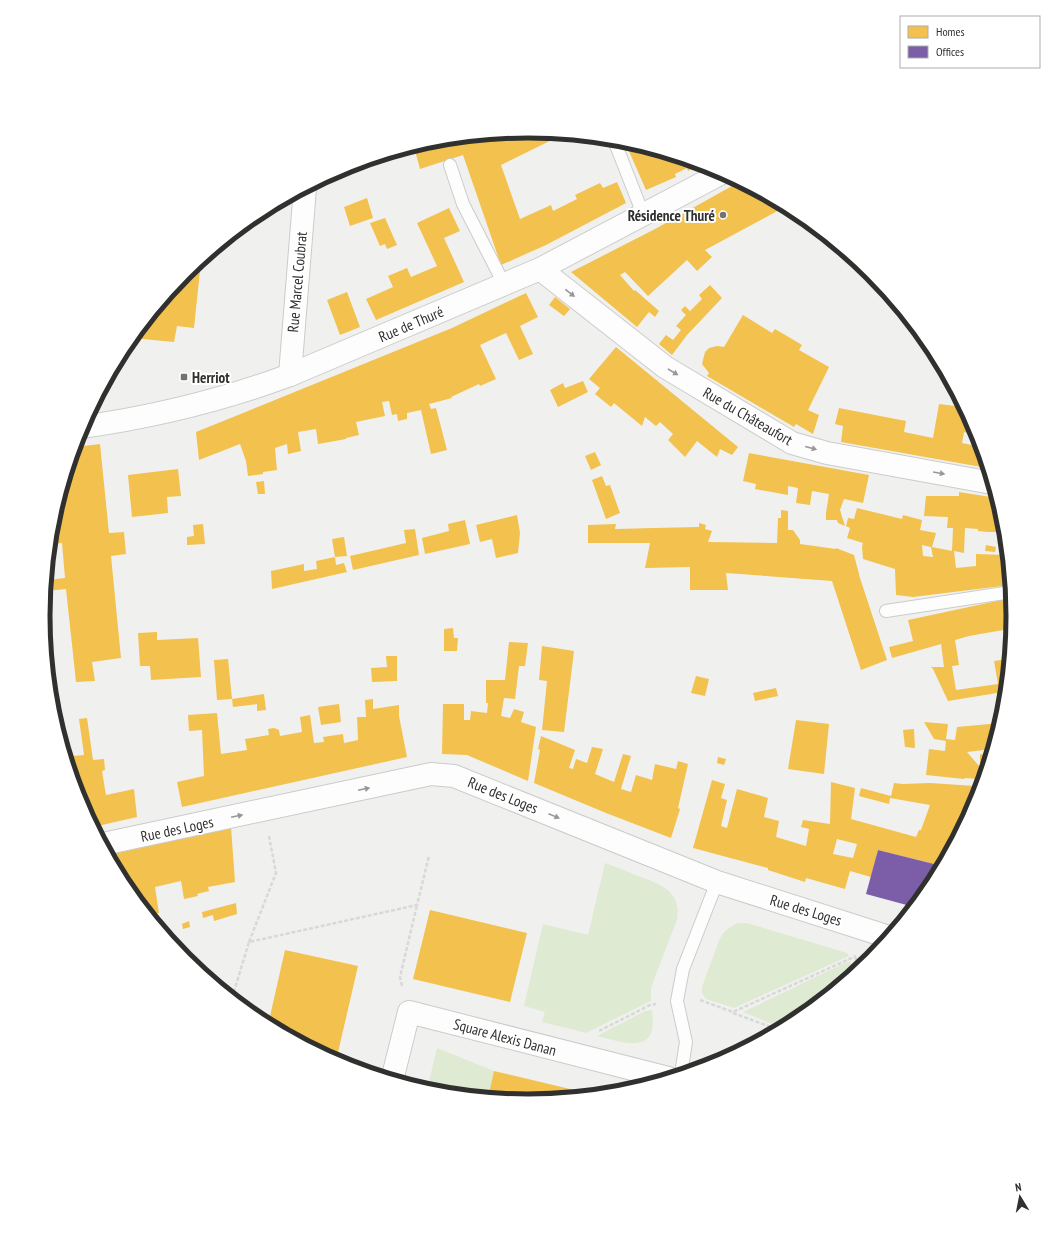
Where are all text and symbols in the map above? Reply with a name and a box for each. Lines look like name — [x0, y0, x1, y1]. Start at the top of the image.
legend — [900, 16, 1040, 68]
text: Homes — [936, 24, 964, 39]
text: Offices — [936, 44, 964, 59]
place label: Résidence Thuré — [628, 206, 715, 225]
marker: Résidence Thuré — [718, 210, 728, 220]
street label: Rue Marcel Coubrat — [283, 231, 311, 333]
one-way arrow — [565, 289, 576, 298]
street label: Rue de Thuré — [376, 302, 446, 346]
place label: Herriot — [192, 368, 230, 387]
one-way arrow — [667, 369, 679, 376]
marker: Herriot — [179, 372, 189, 382]
street label: Rue du Châteaufort — [700, 383, 796, 449]
one-way arrow — [805, 446, 817, 452]
one-way arrow — [933, 470, 945, 476]
street label: Rue des Loges — [465, 772, 541, 818]
one-way arrow — [357, 785, 370, 791]
street label: Rue des Loges — [139, 812, 215, 846]
one-way arrow — [230, 812, 243, 818]
one-way arrow — [549, 813, 560, 819]
street label: Rue des Loges — [768, 890, 844, 930]
street label: Square Alexis Danan — [451, 1014, 559, 1060]
north arrow — [1000, 1177, 1040, 1217]
text: N — [1014, 1180, 1022, 1195]

